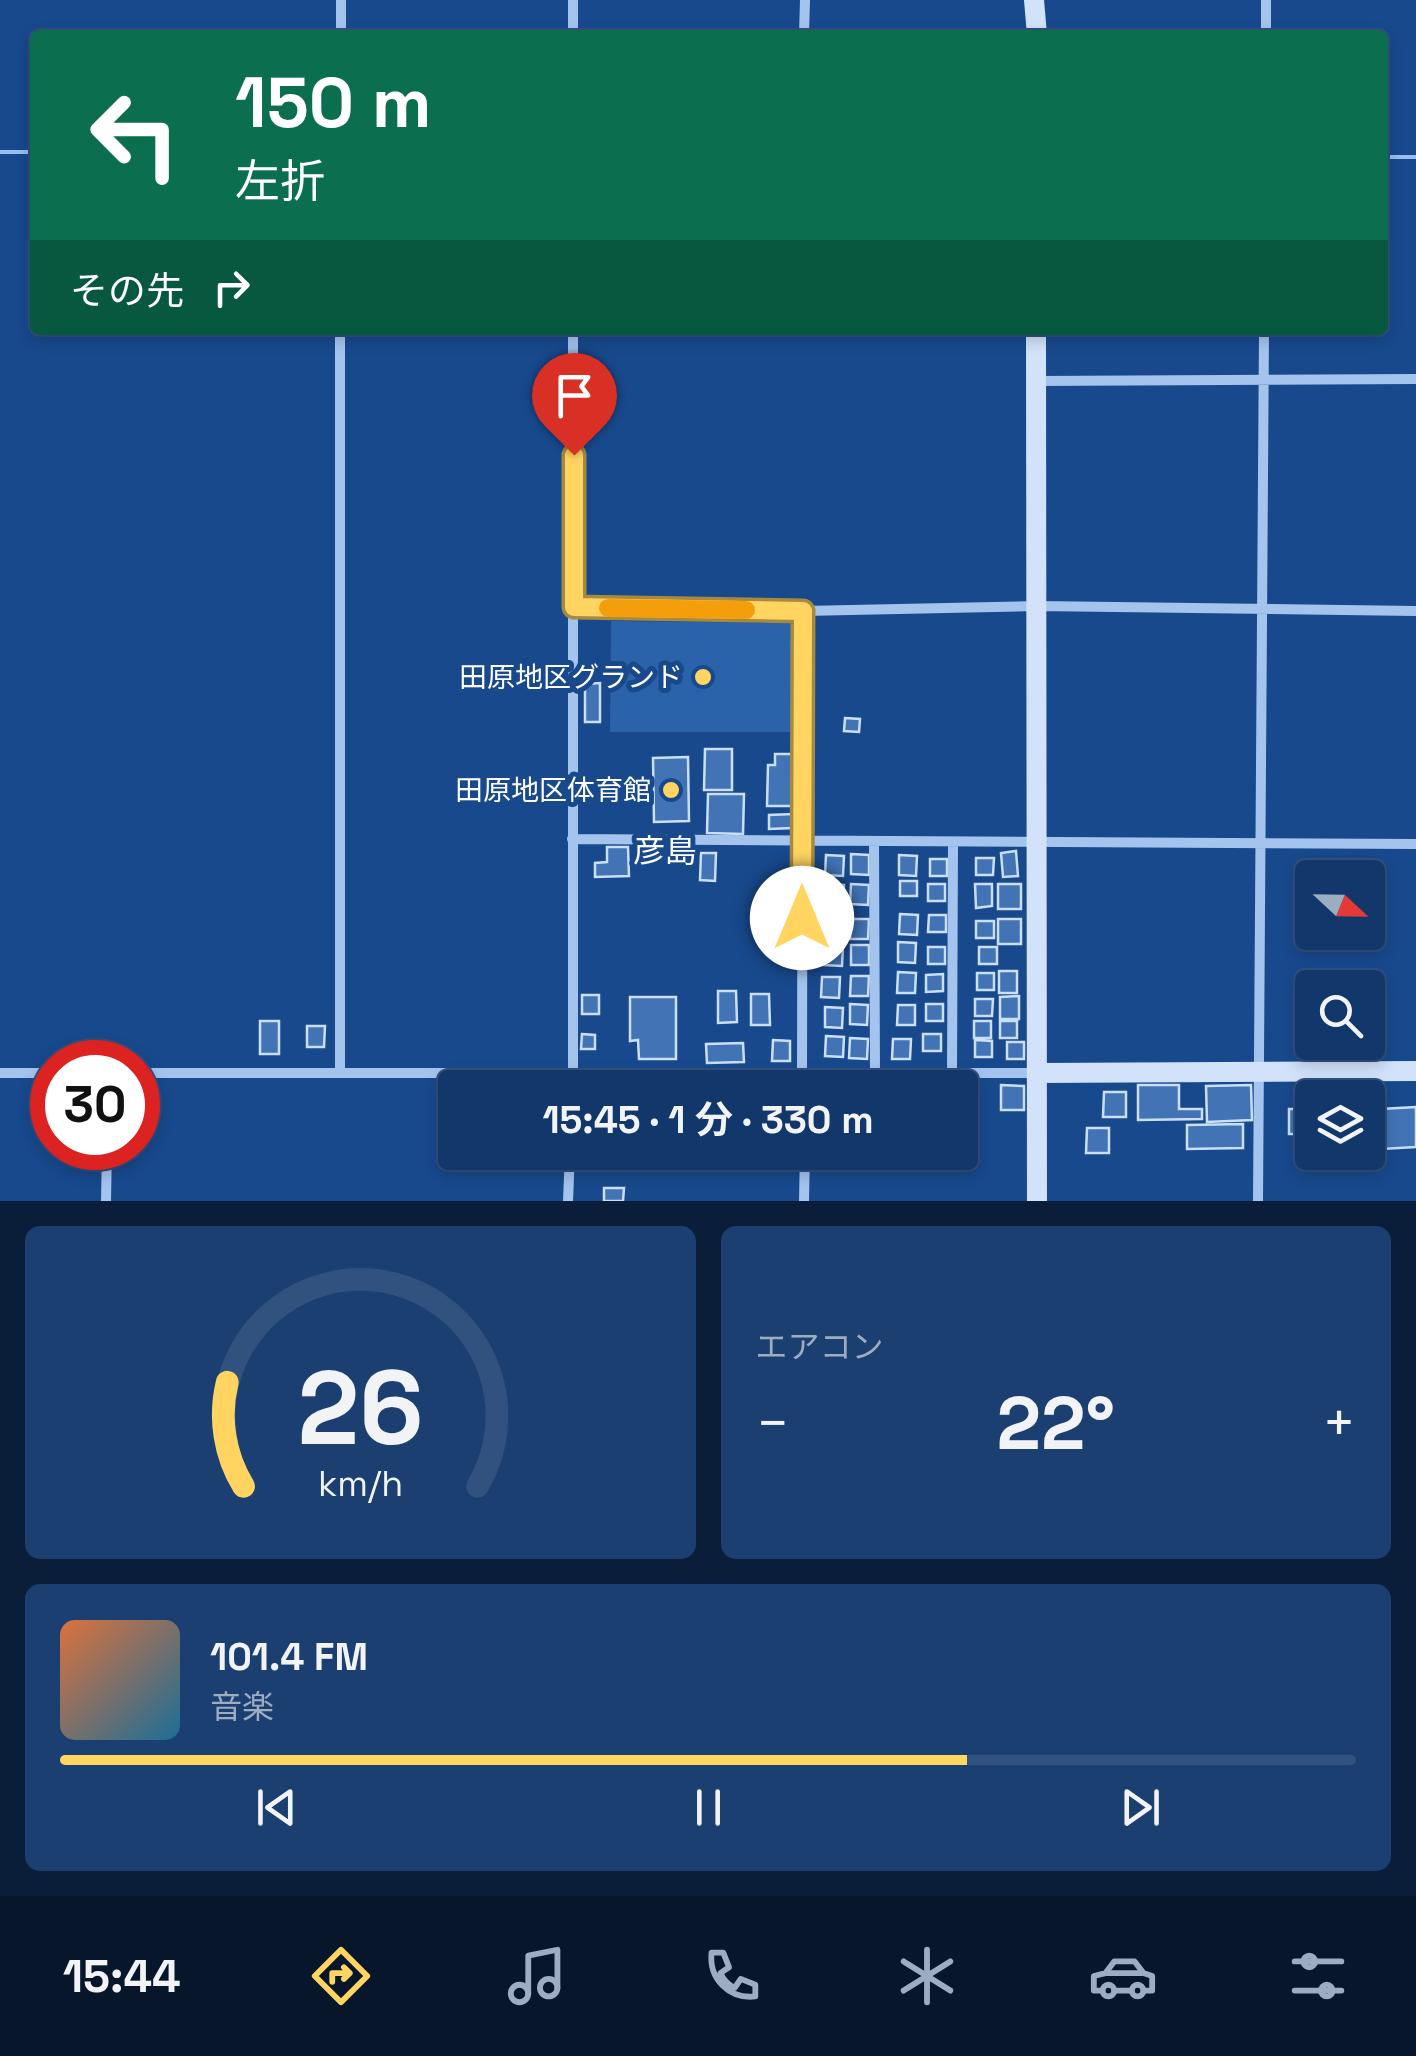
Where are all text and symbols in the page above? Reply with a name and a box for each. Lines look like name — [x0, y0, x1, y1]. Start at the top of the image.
text: 150 m — [235, 58, 432, 147]
icon: left — [70, 70, 200, 200]
text: 左折 — [235, 153, 325, 210]
icon: right — [204, 260, 259, 315]
text: その先 — [70, 267, 184, 315]
pin — [532, 353, 617, 456]
icon: arrive — [547, 368, 602, 423]
place label: 田原地区グランド — [459, 659, 683, 695]
marker: 田原地区グランド — [692, 666, 714, 688]
place label: 田原地区体育館 — [455, 772, 651, 808]
marker: 田原地区体育館 — [660, 779, 682, 801]
district label: 彦島 — [633, 831, 697, 871]
north arrow — [1295, 860, 1385, 950]
map controls — [1295, 860, 1385, 1170]
position arrow — [750, 866, 854, 970]
button: search — [1295, 970, 1385, 1060]
speed limit sign: 30 — [30, 1040, 160, 1170]
button: layers — [1295, 1080, 1385, 1170]
text: 15:45 · 1 分 · 330 m — [542, 1096, 874, 1144]
text: エアコン — [756, 1327, 884, 1367]
text: 26 — [297, 1342, 423, 1474]
text: 22° — [996, 1375, 1115, 1471]
text: − — [756, 1388, 790, 1458]
text: + — [1322, 1388, 1356, 1458]
text: km/h — [318, 1461, 403, 1506]
text: 101.4 FM — [210, 1633, 368, 1681]
text: 音楽 — [210, 1687, 274, 1727]
icon: previous — [249, 1780, 304, 1835]
icon: pause — [681, 1780, 736, 1835]
icon: next — [1113, 1780, 1168, 1835]
icon: directions — [306, 1941, 376, 2011]
icon: music — [502, 1941, 572, 2011]
icon: phone — [697, 1941, 767, 2011]
icon: climate — [892, 1941, 962, 2011]
icon: car — [1088, 1941, 1158, 2011]
icon: filters — [1283, 1941, 1353, 2011]
text: 15:44 — [63, 1948, 181, 2005]

